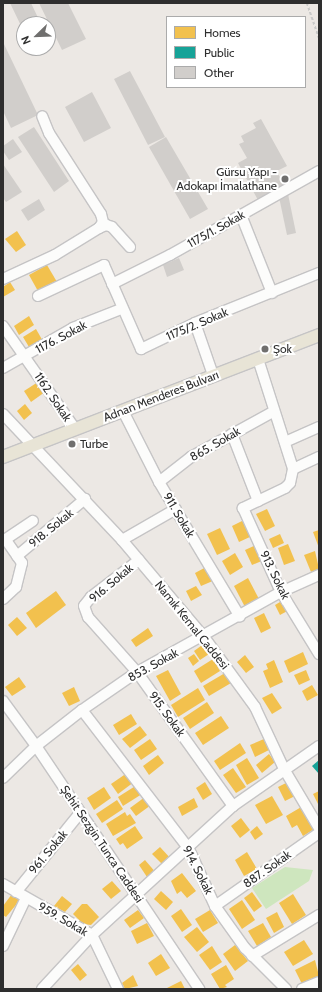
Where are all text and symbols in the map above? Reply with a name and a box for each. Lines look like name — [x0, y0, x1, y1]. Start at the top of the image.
north arrow — [16, 16, 56, 56]
legend — [166, 16, 306, 88]
text: Homes — [204, 25, 241, 40]
text: N — [18, 34, 34, 47]
text: Public — [204, 45, 235, 60]
text: Other — [204, 65, 234, 80]
place label: Gürsu Yapı - Adokapı İmalathane — [177, 165, 277, 193]
marker: Gürsu Yapı - Adokapı İmalathane — [280, 174, 290, 184]
street label: 1175/1. Sokak — [185, 207, 247, 251]
street label: 1175/2. Sokak — [164, 305, 230, 343]
street label: 1176. Sokak — [33, 318, 89, 356]
place label: Şok — [273, 342, 292, 356]
marker: Şok — [260, 344, 270, 354]
street label: Adnan Menderes Bulvarı — [101, 367, 221, 425]
street label: 1162. Sokak — [31, 370, 75, 424]
street label: 865. Sokak — [187, 424, 243, 464]
place label: Turbe — [80, 437, 108, 451]
marker: Turbe — [67, 439, 77, 449]
street label: 911. Sokak — [160, 490, 198, 540]
street label: 918. Sokak — [26, 506, 76, 550]
street label: 913. Sokak — [257, 548, 293, 602]
street label: 916. Sokak — [86, 561, 136, 605]
street label: Namık Kemal Caddesi — [152, 578, 232, 672]
street label: 853. Sokak — [125, 645, 181, 685]
street label: 915. Sokak — [146, 689, 188, 739]
street label: Şehit Sezgin Tunca Caddesi — [57, 783, 147, 905]
street label: 961. Sokak — [26, 827, 70, 877]
street label: 914. Sokak — [180, 843, 216, 897]
street label: 887. Sokak — [240, 847, 294, 891]
street label: 959. Sokak — [36, 899, 90, 939]

